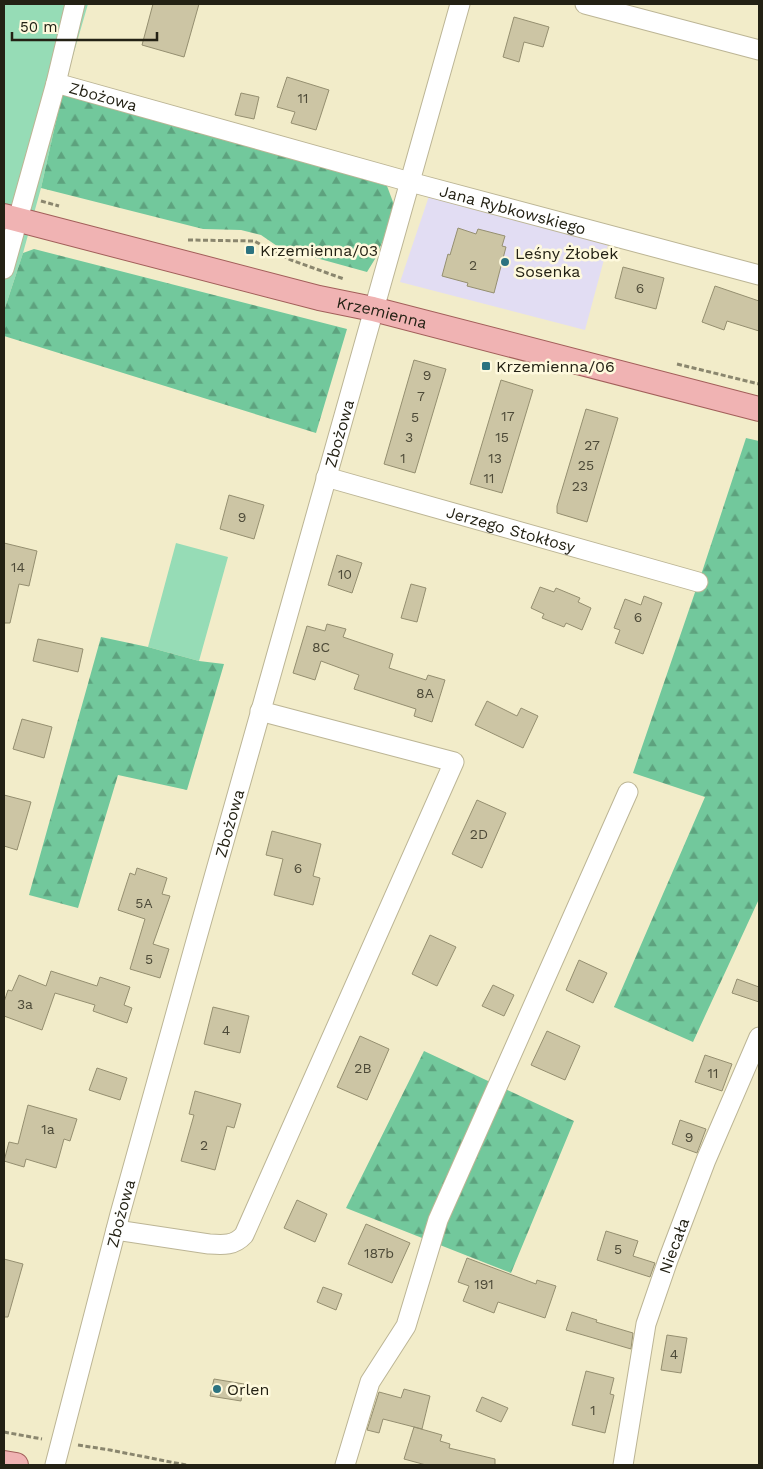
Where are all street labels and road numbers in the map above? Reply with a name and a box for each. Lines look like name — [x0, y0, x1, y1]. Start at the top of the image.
street label: Zbożowa — [67, 78, 139, 115]
street label: Jana Rybkowskiego — [438, 181, 588, 238]
street label: Krzemienna — [335, 292, 429, 332]
street label: Zbożowa — [320, 397, 358, 470]
street label: Jerzego Stokłosy — [444, 502, 578, 557]
street label: Zbożowa — [211, 787, 248, 859]
street label: Zbożowa — [102, 1177, 139, 1249]
street label: Niecała — [655, 1215, 693, 1276]

